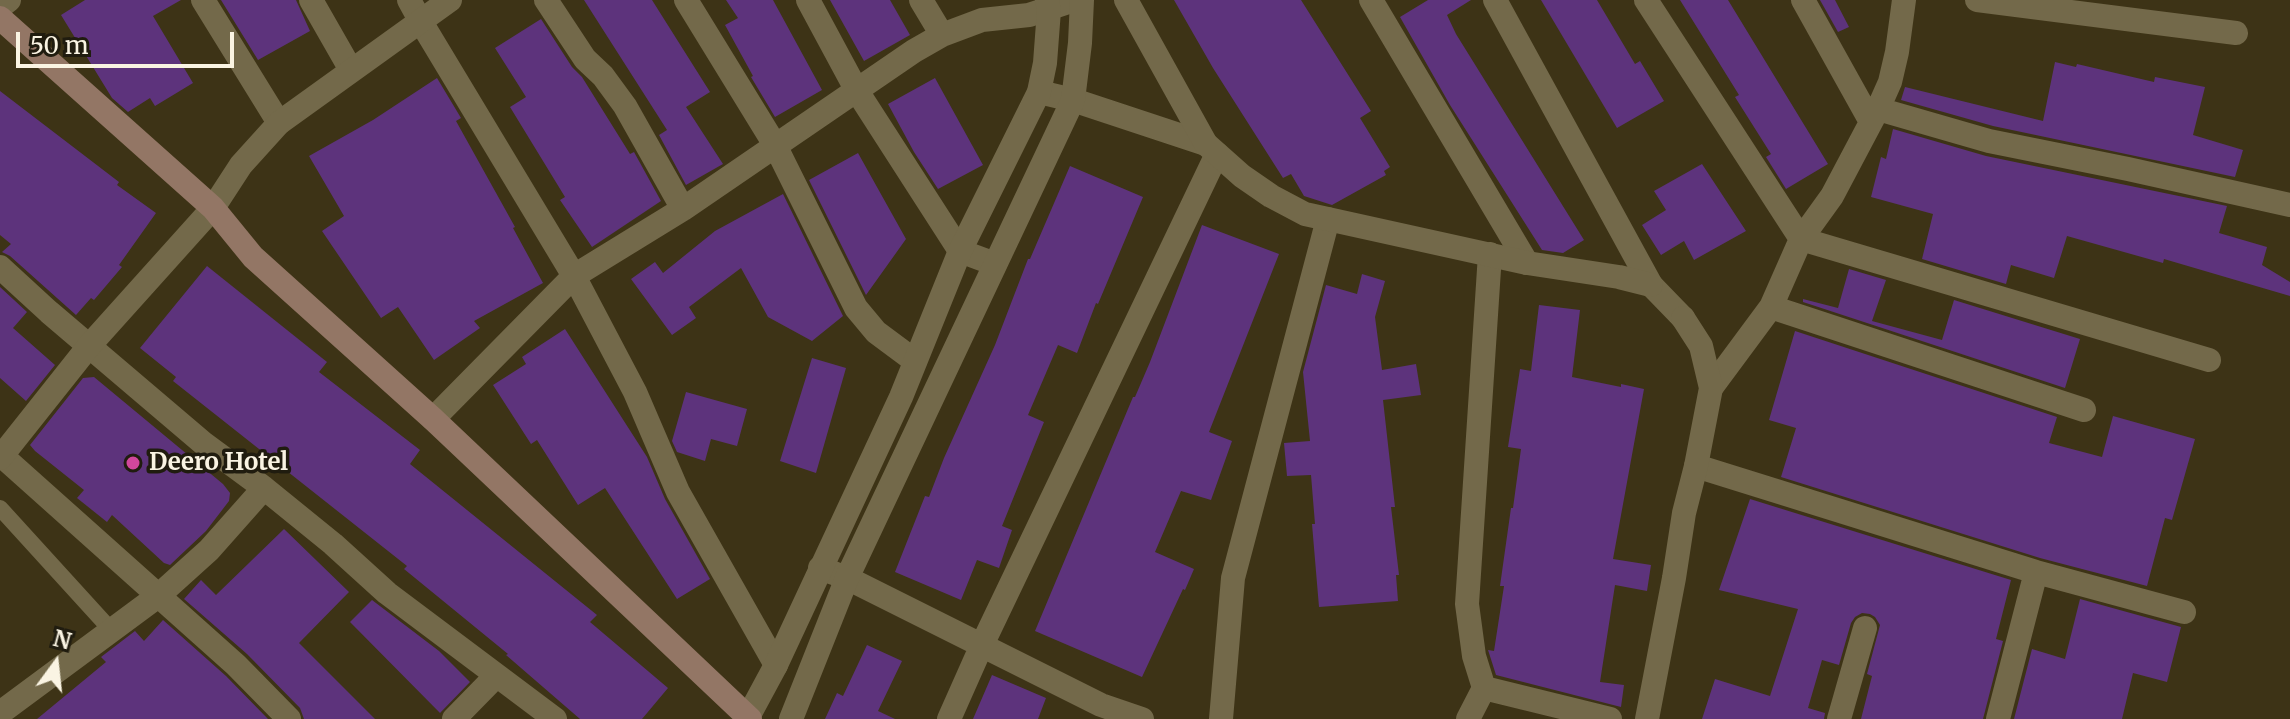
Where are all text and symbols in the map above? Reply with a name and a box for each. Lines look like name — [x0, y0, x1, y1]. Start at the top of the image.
scale bar — [20, 16, 238, 66]
text: 50 m — [30, 30, 89, 61]
place label: Deero Hotel — [149, 449, 288, 477]
marker: Deero Hotel — [124, 454, 142, 472]
north arrow — [16, 623, 96, 703]
text: N — [50, 624, 74, 656]

